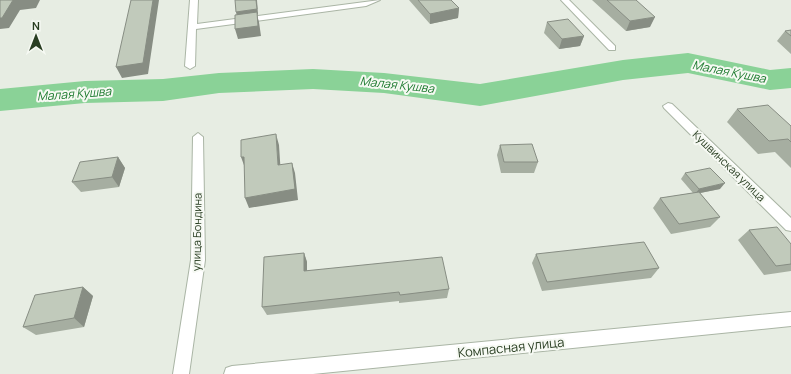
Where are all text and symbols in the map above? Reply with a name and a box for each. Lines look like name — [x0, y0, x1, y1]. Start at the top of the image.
north arrow — [16, 16, 56, 56]
text: N — [32, 18, 40, 33]
water label: Малая Кушва — [691, 56, 769, 87]
water label: Малая Кушва — [359, 72, 436, 97]
water label: Малая Кушва — [36, 82, 113, 105]
street label: Кушвинская улица — [690, 127, 769, 204]
street label: улица Бондина — [188, 193, 205, 271]
street label: Компасная улица — [457, 332, 565, 362]

